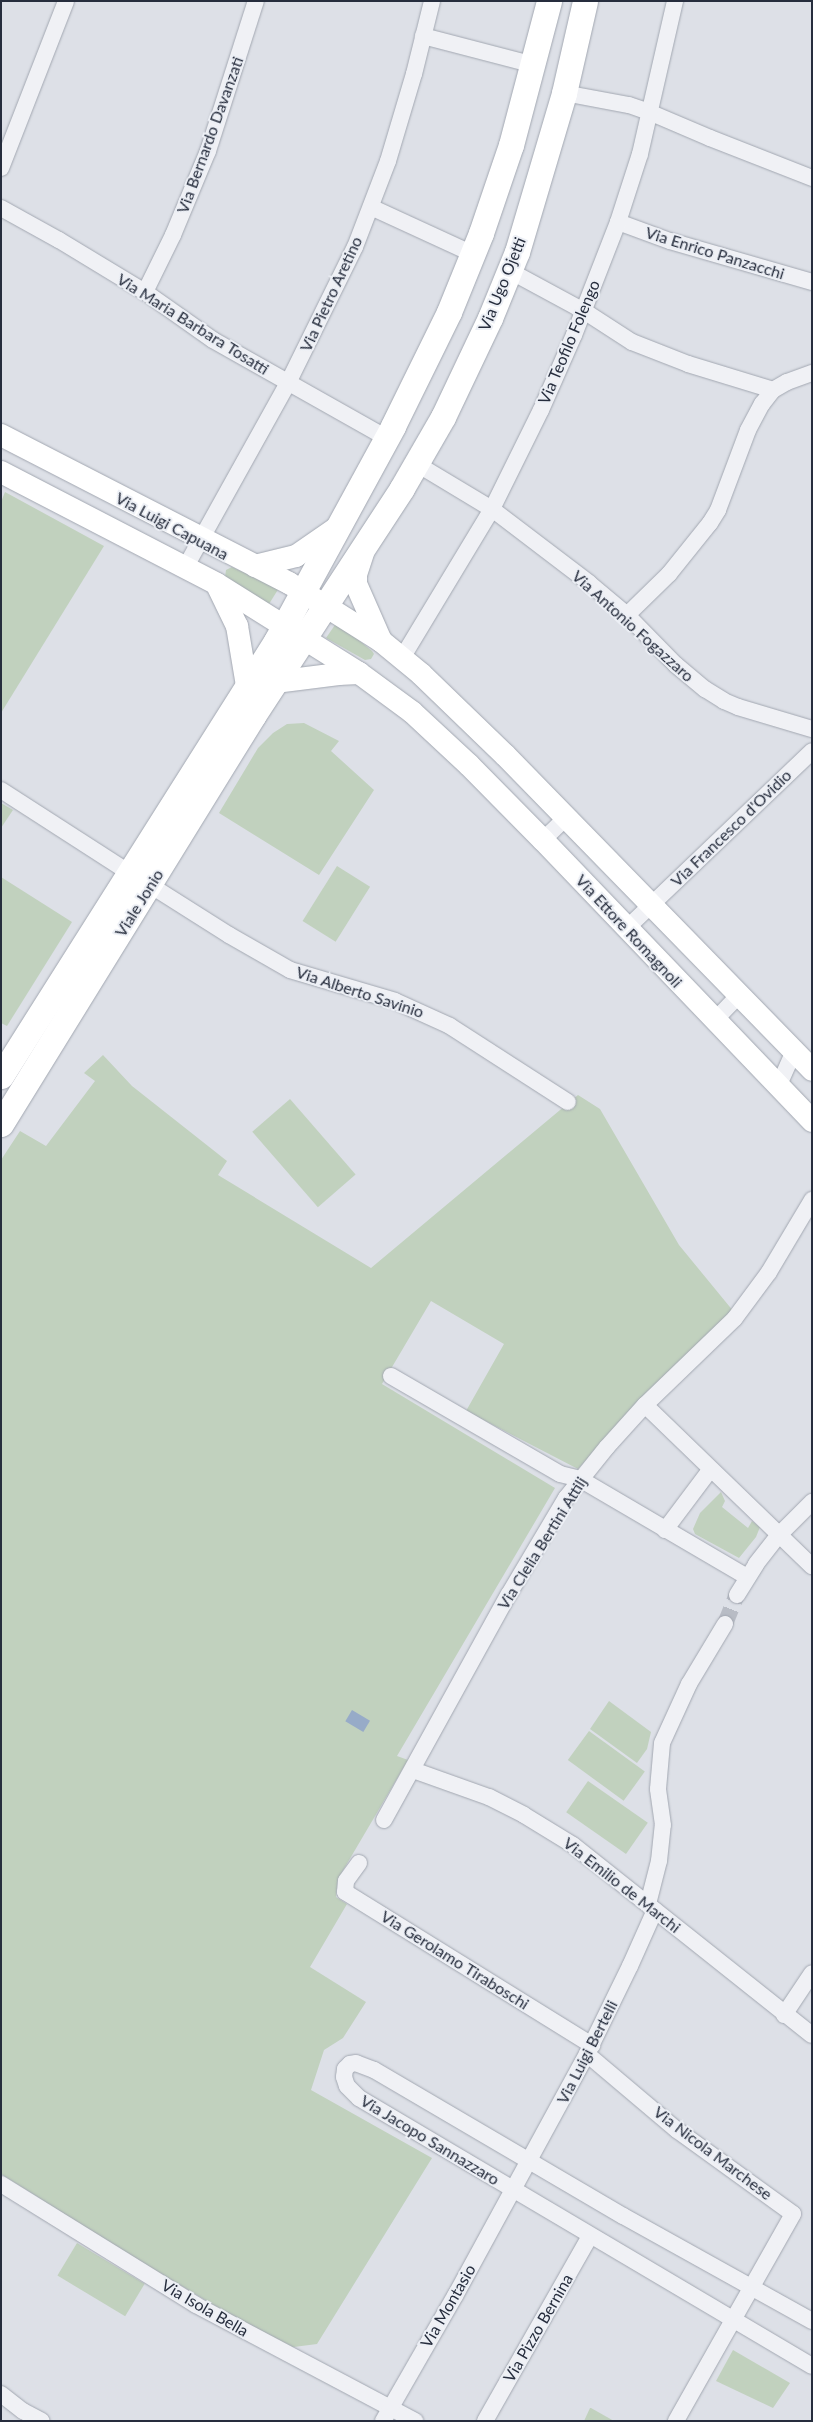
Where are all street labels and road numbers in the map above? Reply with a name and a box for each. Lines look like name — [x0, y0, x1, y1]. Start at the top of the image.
street label: Via Bernardo Davanzati — [173, 54, 247, 216]
street label: Via Enrico Panzacchi — [643, 223, 787, 283]
street label: Via Pietro Aretino — [296, 233, 366, 355]
street label: Via Ugo Ojetti — [475, 234, 529, 334]
street label: Via Maria Barbara Tosatti — [113, 269, 273, 379]
street label: Via Teofilo Folengo — [534, 277, 604, 407]
street label: Via Luigi Capuana — [112, 488, 232, 564]
street label: Via Antonio Fogazzaro — [568, 566, 698, 686]
street label: Via Francesco d'Ovidio — [667, 765, 795, 891]
street label: Viale Jonio — [111, 866, 167, 940]
street label: Via Ettore Romagnoli — [572, 871, 686, 991]
street label: Via Alberto Savinio — [293, 962, 427, 1022]
street label: Via Clelia Bertini Attilj — [493, 1473, 591, 1613]
street label: Via Emilio de Marchi — [560, 1833, 684, 1937]
street label: Via Gerolamo Tiraboschi — [377, 1906, 533, 2014]
street label: Via Luigi Bertelli — [553, 1997, 621, 2107]
street label: Via Jacopo Sannazzaro — [357, 2091, 503, 2189]
street label: Via Nicola Marchese — [650, 2102, 776, 2204]
street label: Via Montasio — [417, 2261, 479, 2351]
street label: Via Pizzo Bernina — [499, 2270, 577, 2386]
street label: Via Isola Bella — [158, 2275, 252, 2341]

